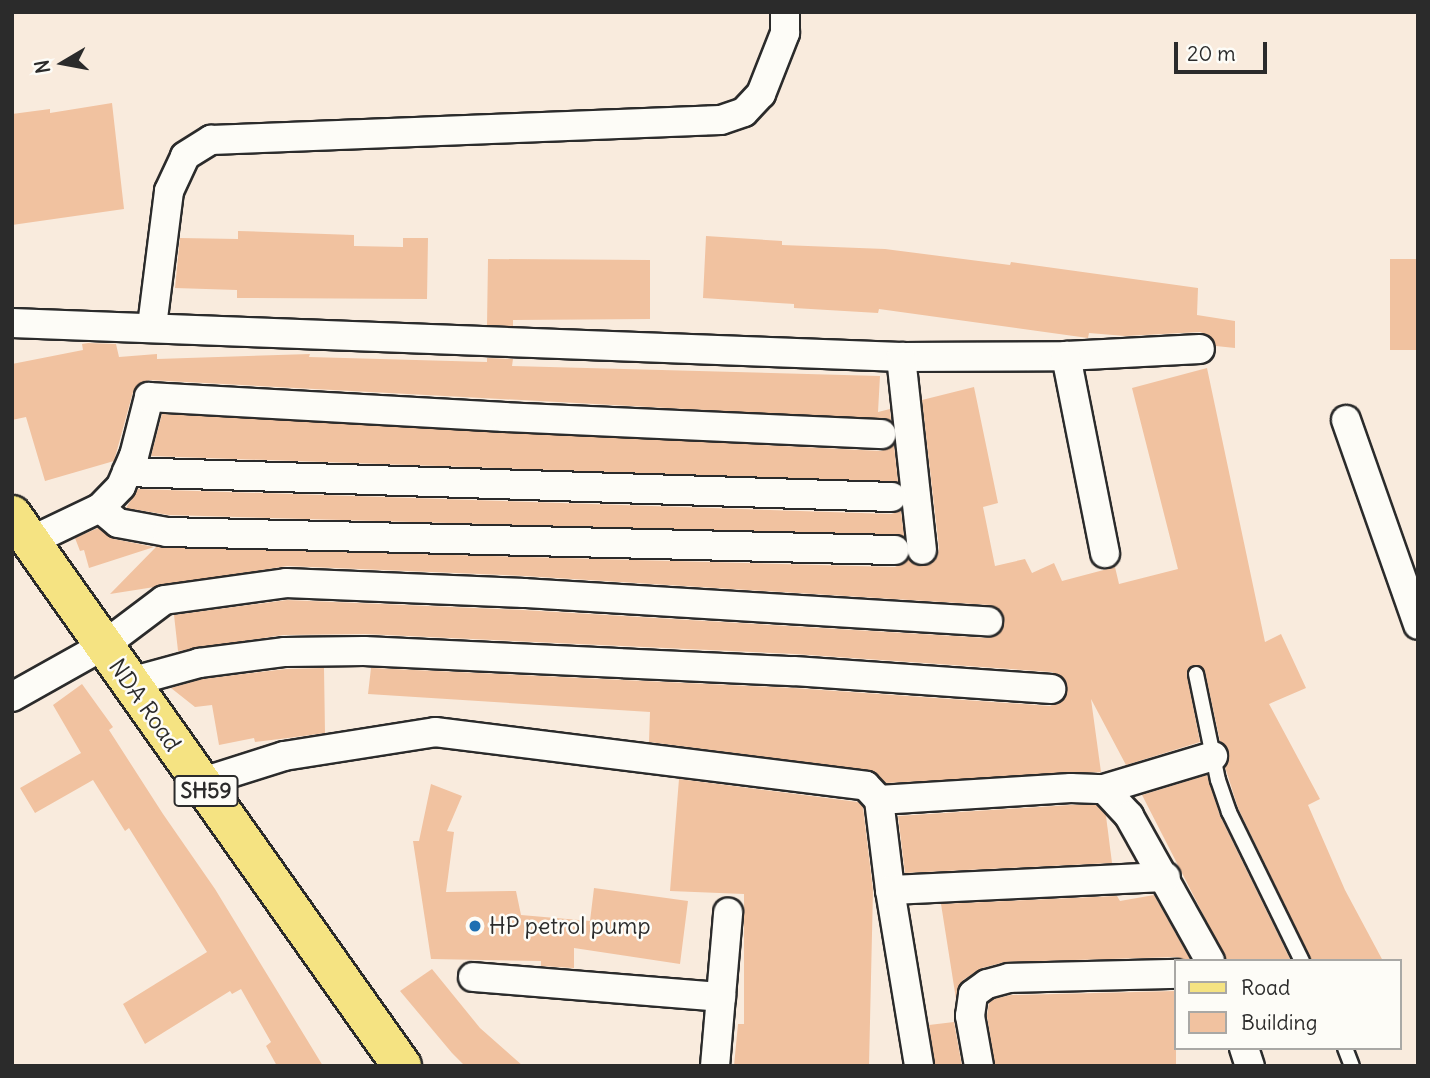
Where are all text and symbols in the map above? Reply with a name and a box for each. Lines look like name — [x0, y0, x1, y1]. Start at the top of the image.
north arrow — [28, 28, 98, 98]
scale bar — [1178, 28, 1271, 72]
text: 20 m — [1187, 40, 1236, 67]
text: N — [29, 58, 55, 75]
street label: NDA Road — [103, 654, 187, 756]
road number: SH59 — [173, 774, 239, 808]
place label: HP petrol pump — [489, 912, 651, 940]
marker: HP petrol pump — [467, 918, 483, 934]
legend — [1174, 959, 1402, 1050]
text: Road — [1241, 974, 1290, 1001]
text: Building — [1241, 1009, 1317, 1036]

